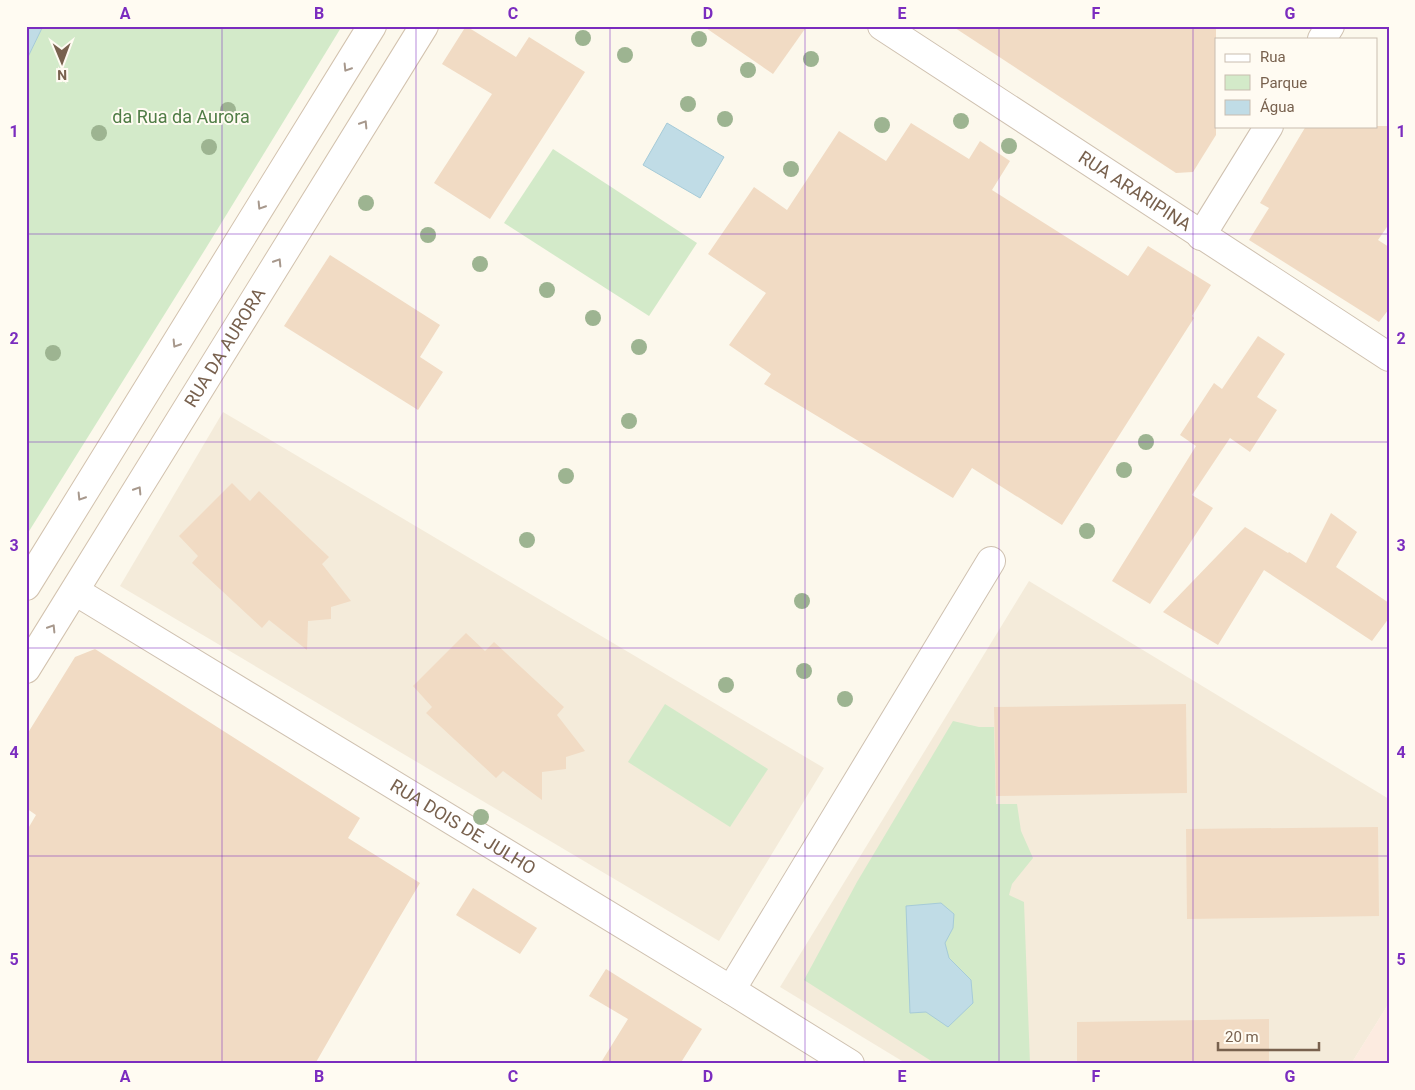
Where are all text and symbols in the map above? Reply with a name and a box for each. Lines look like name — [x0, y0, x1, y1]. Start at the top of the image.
text: A — [120, 4, 131, 23]
text: B — [314, 4, 324, 23]
text: C — [508, 4, 518, 23]
text: D — [703, 4, 713, 23]
text: E — [898, 4, 907, 23]
text: F — [1092, 4, 1101, 23]
text: G — [1285, 4, 1296, 23]
north arrow — [38, 38, 88, 88]
legend — [1215, 38, 1378, 128]
text: Rua — [1260, 48, 1286, 66]
one-way arrow — [343, 62, 353, 71]
text: N — [57, 67, 67, 83]
text: Parque — [1260, 74, 1307, 92]
text: Água — [1260, 98, 1295, 116]
park label: da Rua da Aurora — [112, 106, 250, 127]
one-way arrow — [357, 120, 367, 129]
text: 1 — [9, 122, 19, 141]
text: 1 — [1396, 122, 1406, 141]
street label: RUA ARARIPINA — [1075, 146, 1196, 235]
one-way arrow — [258, 200, 268, 209]
one-way arrow — [272, 259, 282, 268]
street label: RUA DA AURORA — [180, 284, 269, 411]
text: 2 — [9, 329, 19, 348]
text: 2 — [1396, 329, 1406, 348]
one-way arrow — [172, 339, 182, 348]
one-way arrow — [131, 486, 141, 495]
one-way arrow — [78, 492, 87, 501]
text: 3 — [9, 536, 19, 555]
text: 3 — [1396, 536, 1406, 555]
one-way arrow — [46, 624, 55, 633]
text: 4 — [9, 743, 19, 762]
text: 4 — [1396, 743, 1406, 762]
street label: RUA DOIS DE JULHO — [387, 774, 540, 879]
text: 5 — [9, 950, 19, 969]
text: 5 — [1396, 950, 1406, 969]
scale bar — [1218, 1020, 1319, 1052]
text: 20 m — [1225, 1028, 1259, 1046]
text: A — [120, 1067, 131, 1086]
text: B — [314, 1067, 324, 1086]
text: C — [508, 1067, 518, 1086]
text: D — [703, 1067, 713, 1086]
text: E — [898, 1067, 907, 1086]
text: F — [1092, 1067, 1101, 1086]
text: G — [1285, 1067, 1296, 1086]

